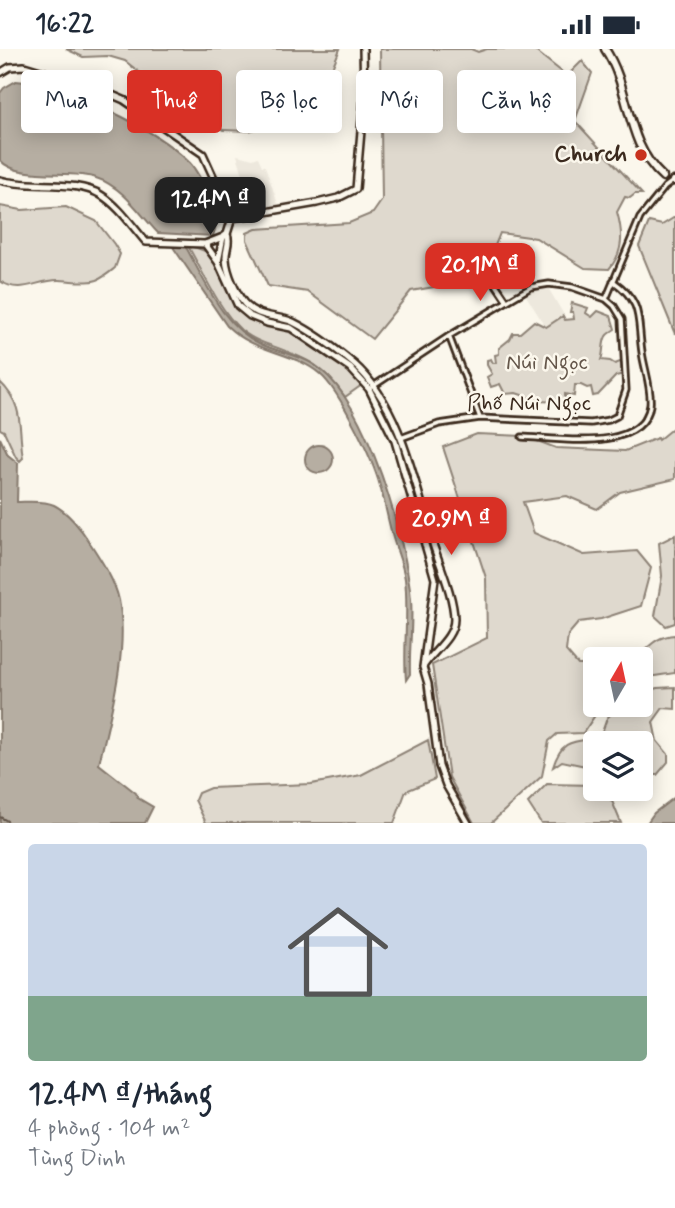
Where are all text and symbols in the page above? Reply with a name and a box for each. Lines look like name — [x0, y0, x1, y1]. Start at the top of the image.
text: 16:22 — [35, 8, 94, 42]
chip: Mua — [21, 70, 113, 133]
chip: Thuê — [127, 70, 222, 133]
chip: Bộ lọc — [236, 70, 342, 133]
chip: Mới — [356, 70, 443, 133]
chip: Căn hộ — [457, 70, 576, 133]
place label: Church — [554, 140, 627, 170]
marker: Church — [633, 147, 649, 163]
pin: 12.4M ₫ — [145, 177, 275, 237]
text: 12.4M ₫ — [171, 185, 249, 215]
pin: 20.1M ₫ — [415, 243, 545, 303]
text: 20.1M ₫ — [441, 251, 519, 281]
park label: Núi Ngọc — [506, 348, 588, 380]
street label: Phố Núi Ngọc — [467, 389, 591, 421]
pin: 20.9M ₫ — [386, 497, 516, 557]
text: 20.9M ₫ — [412, 505, 490, 535]
north arrow — [583, 647, 653, 717]
map controls — [583, 647, 653, 801]
button: layers — [583, 731, 653, 801]
icon: home — [275, 889, 401, 1015]
text: 12.4M ₫/tháng — [28, 1075, 213, 1114]
text: 4 phòng · 104 m² — [28, 1114, 190, 1144]
text: Tùng Dinh — [28, 1144, 126, 1174]

